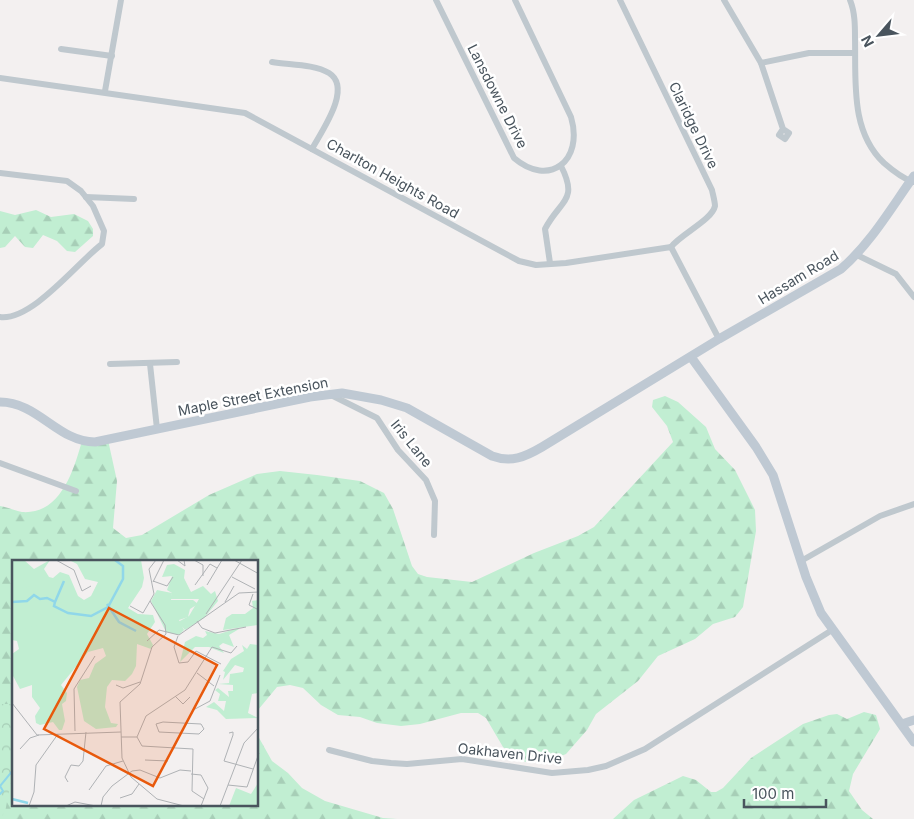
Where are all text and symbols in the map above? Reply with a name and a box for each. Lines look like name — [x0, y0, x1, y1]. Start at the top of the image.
north arrow — [854, 10, 904, 60]
text: N — [857, 33, 877, 50]
street label: Lansdowne Drive — [464, 41, 532, 151]
street label: Claridge Drive — [666, 79, 722, 171]
street label: Charlton Heights Road — [324, 134, 462, 222]
street label: Hassam Road — [755, 246, 841, 308]
street label: Maple Street Extension — [176, 373, 330, 419]
street label: Iris Lane — [388, 416, 436, 470]
inset map — [12, 560, 259, 806]
street label: Oakhaven Drive — [457, 739, 563, 767]
scale bar — [744, 776, 826, 808]
text: 100 m — [752, 784, 794, 803]

